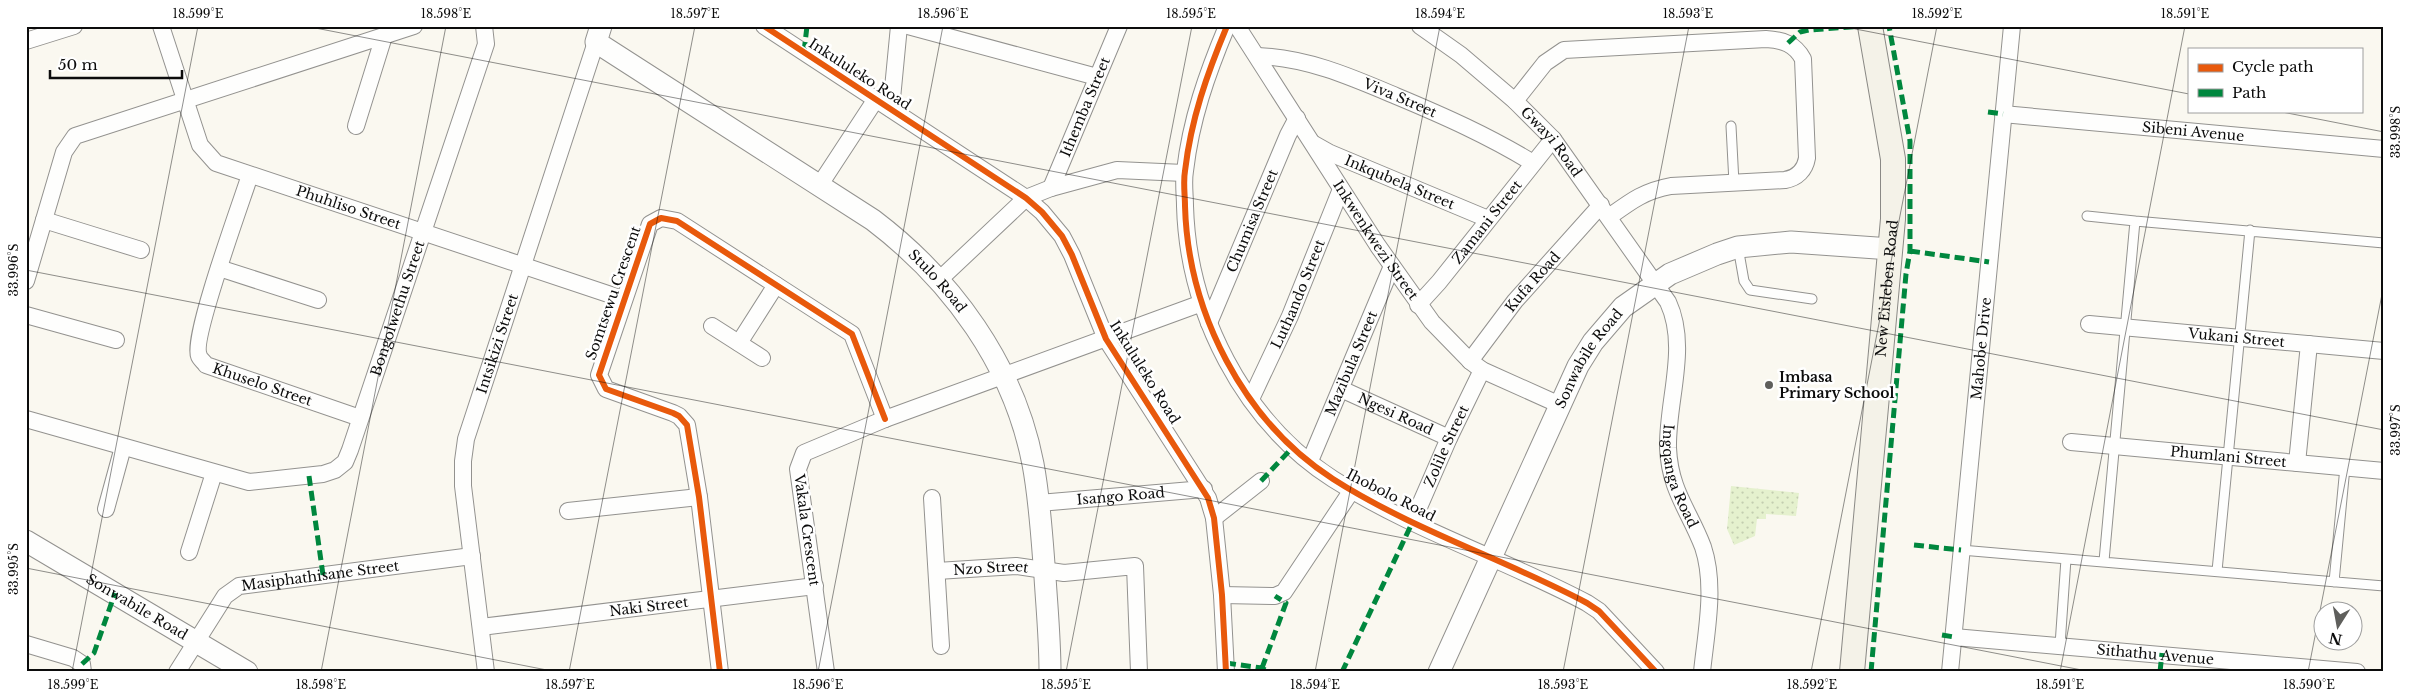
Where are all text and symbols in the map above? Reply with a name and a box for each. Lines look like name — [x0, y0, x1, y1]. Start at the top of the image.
text: 18.599°E — [173, 6, 224, 21]
text: 18.598°E — [421, 6, 472, 21]
text: 18.597°E — [670, 6, 720, 21]
text: 18.596°E — [918, 6, 969, 21]
text: 18.595°E — [1166, 6, 1216, 21]
text: 18.594°E — [1415, 6, 1465, 21]
text: 18.593°E — [1663, 6, 1714, 21]
text: 18.592°E — [1912, 6, 1963, 21]
text: 18.591°E — [2161, 6, 2210, 21]
street label: Inkululeko Road — [805, 34, 915, 114]
scale bar — [50, 48, 182, 80]
legend — [2188, 48, 2362, 112]
street label: Ithemba Street — [1056, 54, 1114, 159]
text: 50 m — [58, 55, 98, 74]
text: Cycle path — [2232, 57, 2314, 76]
street label: Viva Street — [1360, 74, 1440, 122]
text: Path — [2232, 83, 2266, 102]
street label: Gwayi Road — [1517, 103, 1586, 181]
text: 33.998°S — [2388, 105, 2403, 158]
street label: Sibeni Avenue — [2141, 118, 2245, 145]
street label: Inkqubela Street — [1342, 151, 1458, 213]
street label: Chumisa Street — [1222, 166, 1282, 275]
street label: Zamani Street — [1448, 176, 1526, 267]
street label: Inkwenkwezi Street — [1329, 177, 1423, 304]
street label: Phuhliso Street — [294, 181, 404, 233]
street label: New Eisleben Road — [1872, 219, 1902, 358]
street label: Somtsewu Crescent — [582, 223, 645, 362]
street label: Luthando Street — [1267, 236, 1329, 352]
street label: Bongolwethu Street — [366, 238, 429, 378]
text: 33.996°S — [6, 243, 21, 297]
street label: Stulo Road — [905, 245, 971, 316]
street label: Kufa Road — [1501, 247, 1564, 316]
street label: Intsikizi Street — [472, 291, 522, 396]
street label: Mahobe Drive — [1967, 296, 1995, 401]
street label: Sonwabile Road — [1551, 305, 1627, 411]
street label: Mazibula Street — [1321, 307, 1381, 419]
street label: Inkululeko Road — [1106, 317, 1184, 427]
street label: Vukani Street — [2186, 324, 2286, 351]
street label: Khuselo Street — [210, 359, 315, 410]
place label: Imbasa Primary School — [1779, 368, 1895, 402]
marker: Imbasa Primary School — [1763, 379, 1775, 391]
street label: Ngesi Road — [1355, 389, 1437, 439]
street label: Zolile Street — [1420, 401, 1473, 490]
text: 33.997°S — [2388, 404, 2403, 456]
street label: Ingqanga Road — [1659, 423, 1703, 531]
street label: Phumlani Street — [2169, 442, 2288, 471]
street label: Ihobolo Road — [1343, 465, 1439, 525]
street label: Vakala Crescent — [790, 472, 824, 588]
street label: Isango Road — [1076, 483, 1166, 509]
text: 33.995°S — [6, 543, 21, 595]
street label: Masiphathisane Street — [240, 556, 401, 595]
street label: Nzo Street — [953, 557, 1030, 579]
street label: Sonwabile Road — [83, 570, 191, 644]
street label: Naki Street — [608, 593, 690, 620]
north arrow — [2312, 600, 2362, 650]
text: N — [2327, 629, 2344, 649]
street label: Sithathu Avenue — [2096, 640, 2215, 669]
text: 18.599°E — [48, 677, 99, 692]
text: 18.598°E — [296, 677, 347, 692]
text: 18.597°E — [545, 677, 595, 692]
text: 18.596°E — [793, 677, 844, 692]
text: 18.595°E — [1041, 677, 1091, 692]
text: 18.594°E — [1290, 677, 1340, 692]
text: 18.593°E — [1538, 677, 1589, 692]
text: 18.592°E — [1787, 677, 1838, 692]
text: 18.591°E — [2036, 677, 2085, 692]
text: 18.590°E — [2283, 677, 2335, 692]

